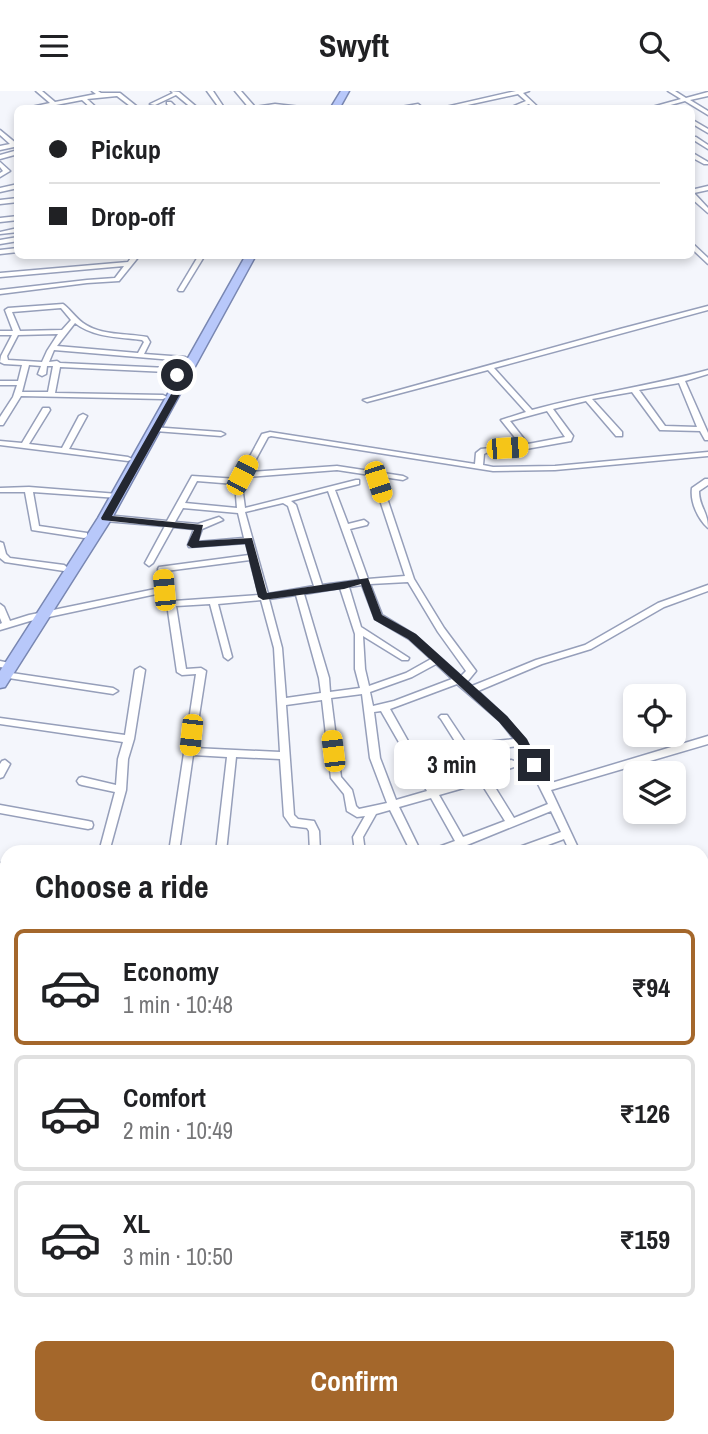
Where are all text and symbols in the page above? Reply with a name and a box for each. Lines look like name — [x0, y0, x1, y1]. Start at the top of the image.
text: Swyft — [319, 24, 389, 67]
icon: menu — [35, 27, 73, 65]
icon: search — [635, 27, 673, 65]
text: Pickup — [91, 132, 161, 167]
text: Drop-off — [91, 199, 175, 234]
route start — [161, 359, 193, 391]
car — [486, 436, 529, 460]
car — [223, 452, 262, 498]
car — [362, 459, 395, 505]
car — [152, 568, 177, 612]
map controls — [623, 684, 686, 824]
button: locate — [623, 684, 686, 747]
car — [179, 713, 204, 757]
car — [321, 729, 346, 773]
callout: 3 min — [394, 741, 510, 789]
text: 3 min — [427, 749, 477, 780]
route end — [518, 749, 550, 781]
button: layers — [623, 761, 686, 824]
text: Choose a ride — [35, 865, 209, 908]
text: Economy — [123, 954, 219, 989]
icon: car — [39, 956, 102, 1019]
text: ₹94 — [631, 970, 670, 1005]
text: 1 min · 10:48 — [123, 989, 233, 1020]
text: Comfort — [123, 1080, 206, 1115]
icon: car — [39, 1082, 102, 1145]
text: ₹126 — [619, 1096, 670, 1131]
text: 2 min · 10:49 — [123, 1115, 233, 1146]
text: XL — [123, 1206, 150, 1241]
icon: car — [39, 1208, 102, 1271]
text: ₹159 — [619, 1222, 670, 1257]
text: 3 min · 10:50 — [123, 1241, 233, 1272]
button: Confirm — [35, 1341, 674, 1421]

